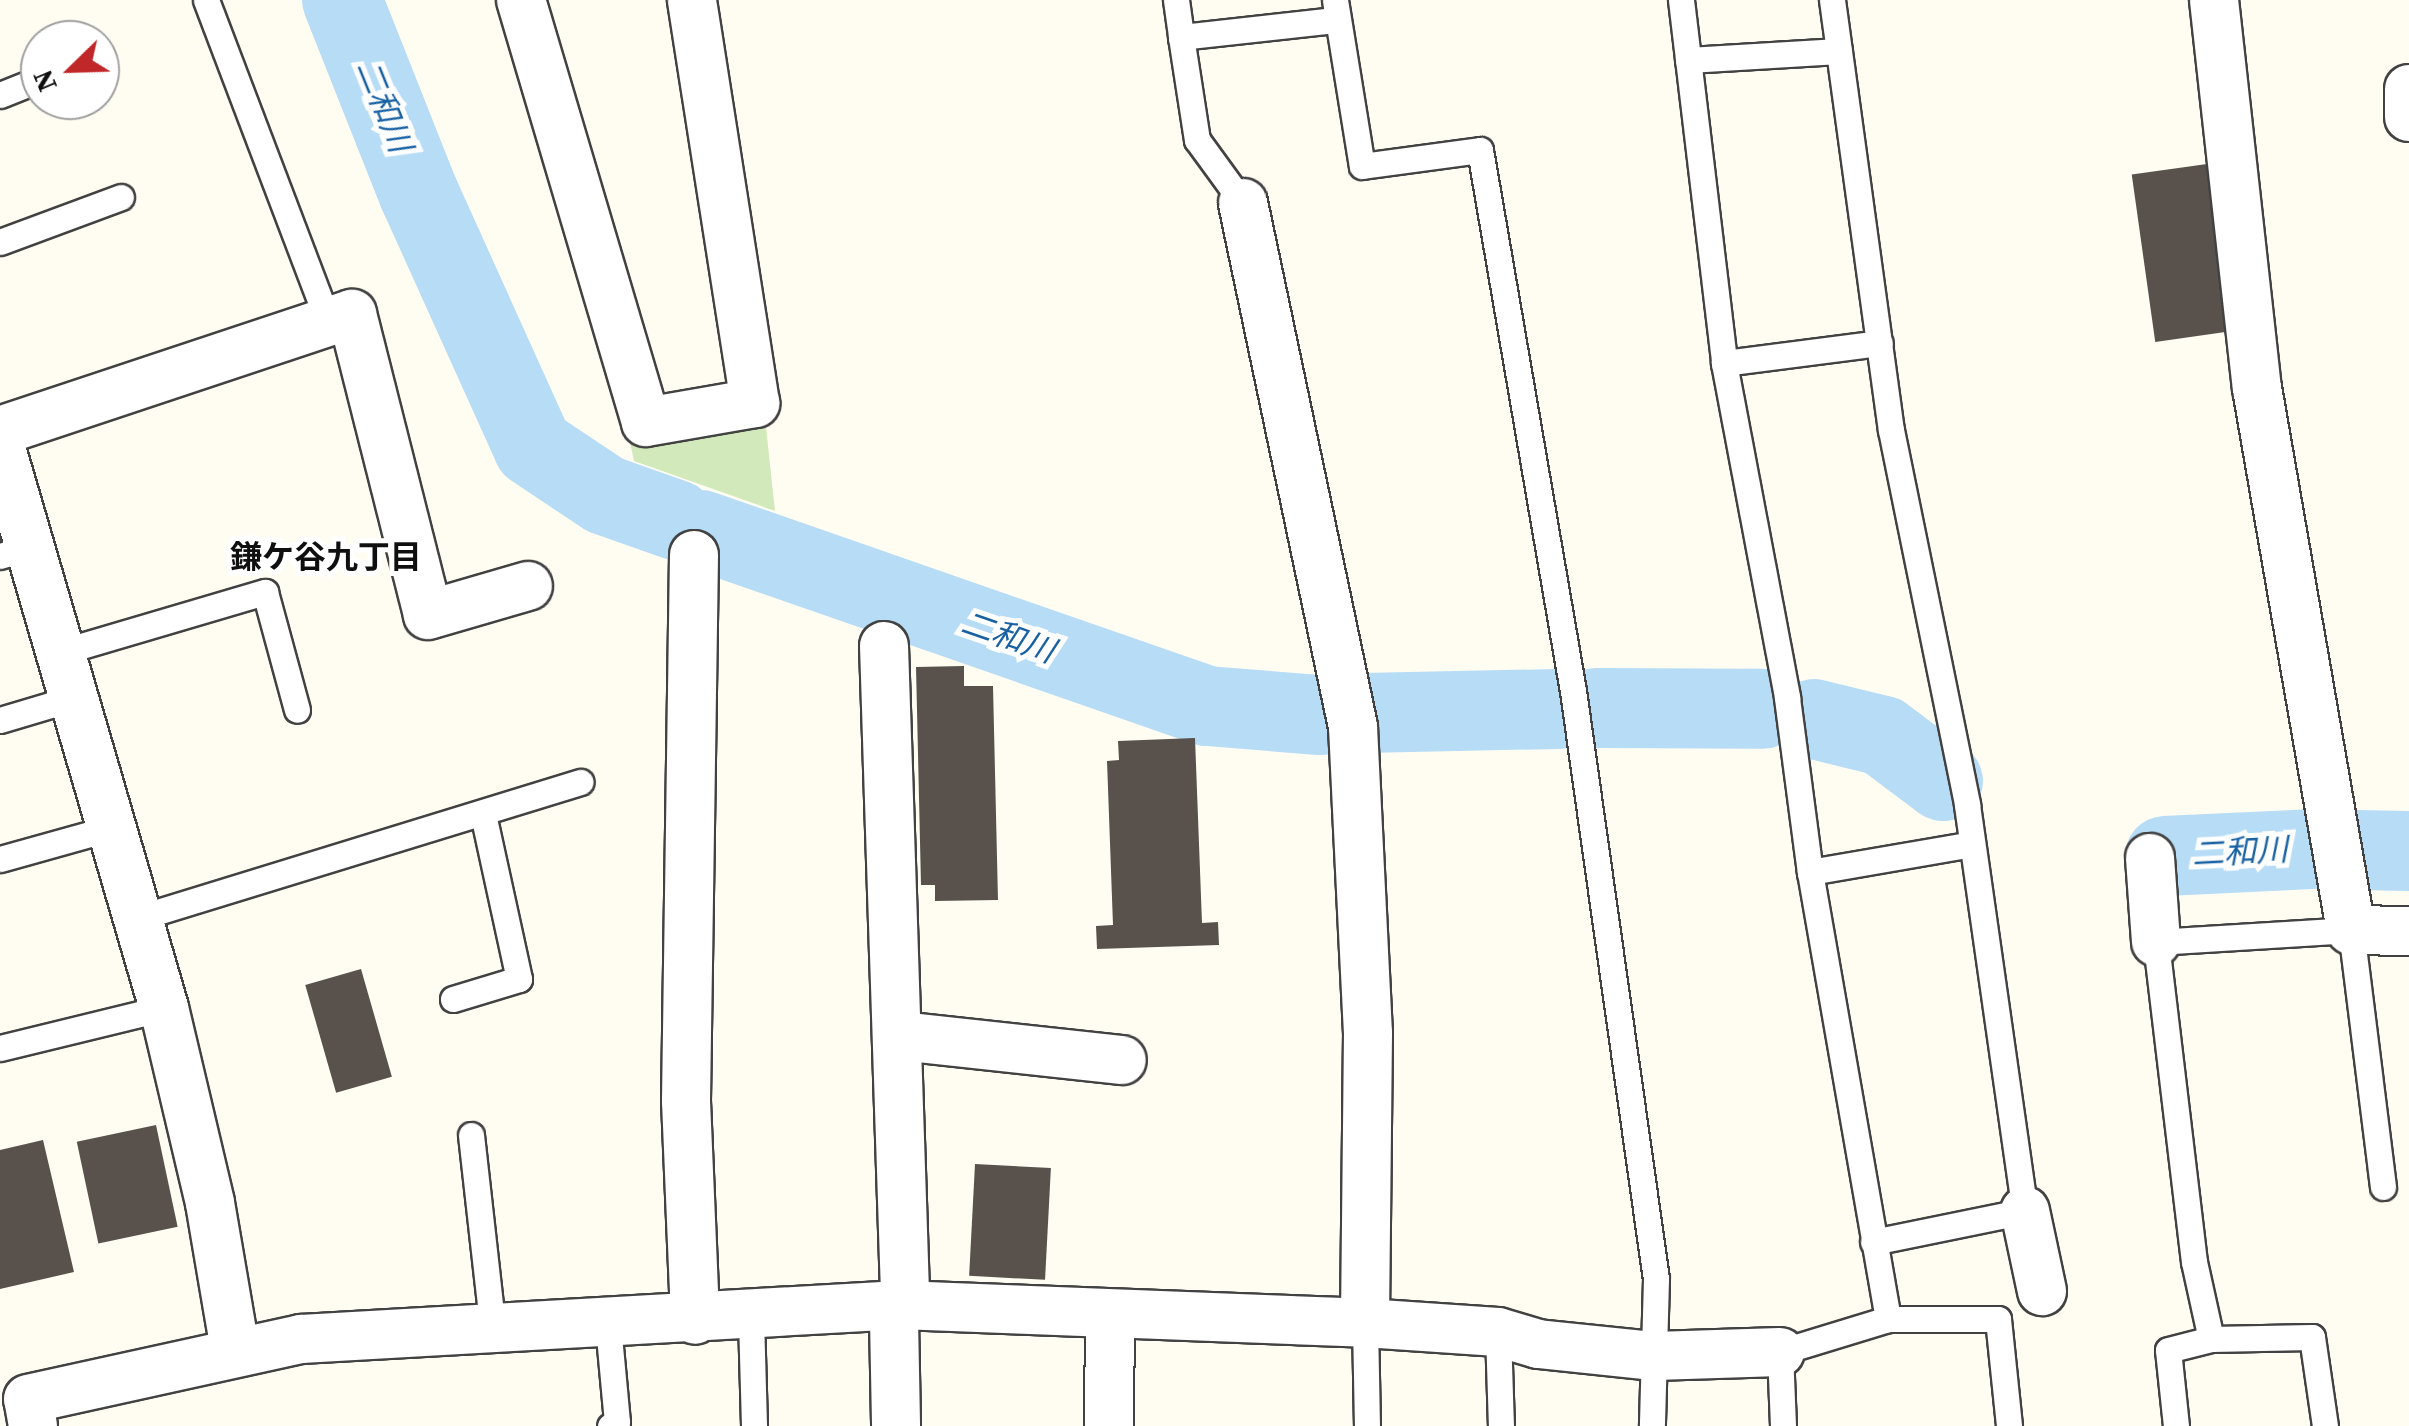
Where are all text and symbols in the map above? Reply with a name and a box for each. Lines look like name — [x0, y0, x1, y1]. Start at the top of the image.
north arrow — [20, 20, 120, 120]
water label: 二和川 — [348, 54, 420, 158]
text: N — [23, 64, 66, 98]
district label: 鎌ケ谷九丁目 — [230, 538, 422, 576]
water label: 二和川 — [956, 603, 1060, 671]
water label: 二和川 — [2191, 830, 2289, 874]

